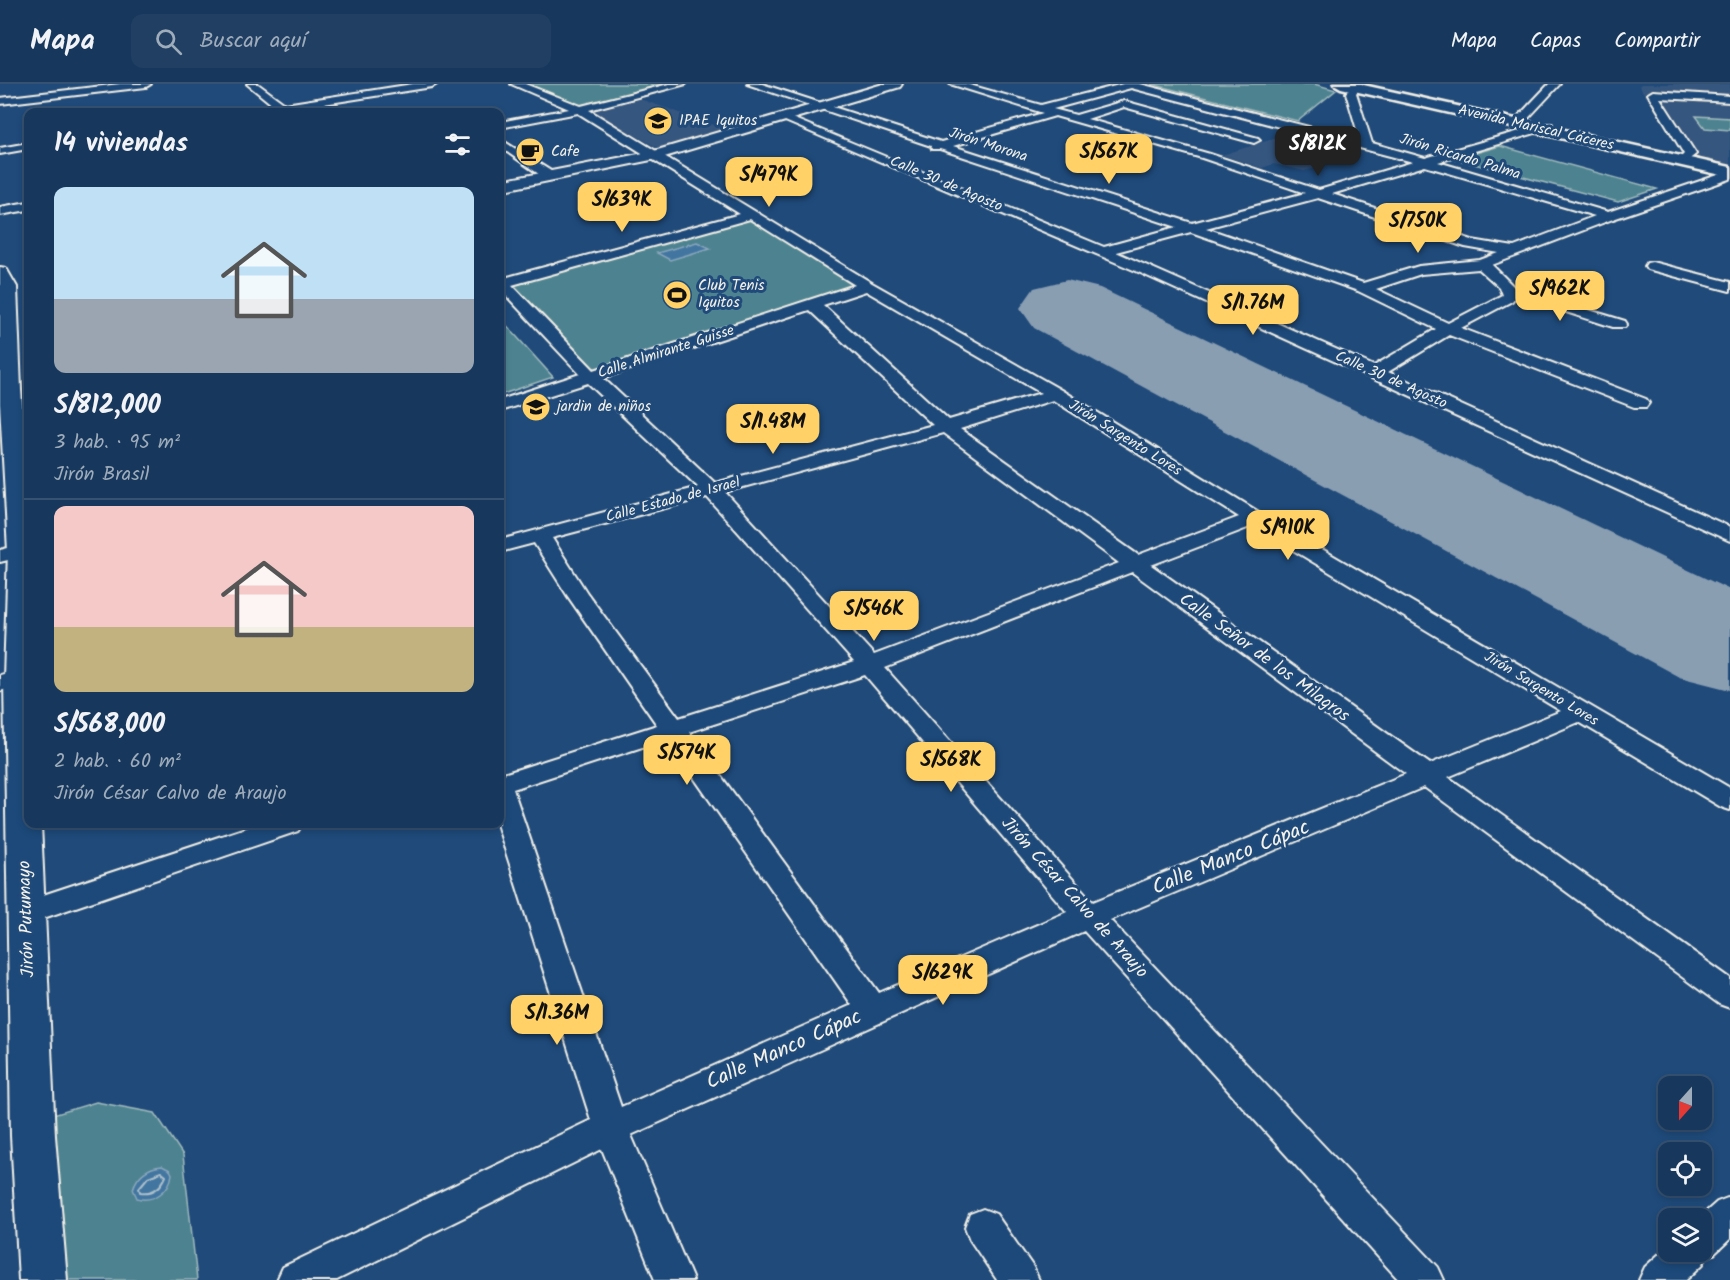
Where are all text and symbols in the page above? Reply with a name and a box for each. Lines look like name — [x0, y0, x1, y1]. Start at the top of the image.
search box — [131, 14, 551, 68]
text: Mapa — [30, 19, 95, 64]
text: Buscar aquí — [200, 24, 307, 59]
icon: search — [152, 25, 185, 58]
text: Mapa — [1451, 25, 1497, 58]
text: Capas — [1530, 25, 1581, 58]
text: Compartir — [1614, 25, 1700, 58]
street label: Avenida Mariscal Cáceres — [1456, 98, 1617, 158]
school or university icon: IPAE Iquitos — [642, 105, 674, 137]
place label: IPAE Iquitos — [679, 109, 758, 133]
street label: Jirón Morona — [945, 121, 1031, 169]
text: 14 viviendas — [54, 123, 188, 165]
pin: S/812K — [1269, 126, 1367, 177]
street label: Jirón Ricardo Palma — [1396, 127, 1524, 187]
icon: filters — [441, 128, 474, 161]
text: S/812K — [1289, 129, 1347, 161]
pin: S/567K — [1060, 134, 1158, 185]
cafe icon: Cafe — [514, 136, 546, 168]
text: S/567K — [1079, 137, 1139, 169]
place label: Cafe — [551, 140, 580, 164]
street label: Calle 30 de Agosto — [886, 149, 1006, 219]
pin: S/479K — [720, 157, 818, 208]
text: S/479K — [739, 160, 799, 192]
pin: S/639K — [573, 182, 671, 233]
text: S/639K — [592, 185, 652, 217]
pin: S/750K — [1369, 203, 1467, 254]
text: S/750K — [1389, 206, 1447, 238]
icon: home — [210, 226, 318, 334]
pin: S/962K — [1511, 271, 1609, 322]
place label: Club Tenis Iquitos — [698, 274, 765, 315]
text: S/962K — [1529, 274, 1591, 306]
sports icon: Club Tenis Iquitos — [661, 279, 693, 311]
pin: S/1.76M — [1198, 285, 1308, 336]
text: S/1.76M — [1222, 288, 1284, 320]
street label: Calle Almirante Guisse — [595, 318, 738, 385]
street label: Calle 30 de Agosto — [1331, 345, 1451, 416]
text: S/812,000 — [54, 385, 161, 427]
school or university icon: jardin de niños — [520, 391, 552, 423]
street label: Jirón Sargento Lores — [1064, 393, 1187, 483]
place label: jardin de niños — [553, 395, 651, 419]
pin: S/1.48M — [718, 404, 828, 455]
text: S/1.48M — [740, 407, 806, 439]
text: 3 hab. · 95 m² — [54, 427, 180, 459]
text: Jirón Brasil — [54, 459, 149, 491]
street label: Calle Estado de Israel — [603, 470, 743, 529]
pin: S/910K — [1239, 510, 1337, 561]
text: S/910K — [1260, 513, 1316, 545]
icon: home — [210, 545, 318, 653]
street label: Calle Señor de los Milagros — [1172, 586, 1356, 730]
pin: S/546K — [825, 591, 923, 642]
text: S/546K — [844, 594, 904, 626]
street label: Jirón Sargento Lores — [1479, 645, 1603, 733]
text: S/568,000 — [54, 704, 165, 746]
pin: S/574K — [638, 735, 736, 786]
text: S/574K — [657, 738, 717, 770]
pin: S/568K — [902, 742, 1000, 793]
text: S/568K — [920, 745, 982, 777]
text: 2 hab. · 60 m² — [54, 746, 181, 778]
text: Jirón César Calvo de Araujo — [54, 778, 286, 810]
street label: Jirón César Calvo de Araujo — [993, 811, 1155, 985]
street label: Calle Manco Cápac — [1147, 811, 1315, 905]
street label: Jirón Putumayo — [10, 860, 44, 978]
pin: S/629K — [894, 955, 992, 1006]
text: S/629K — [912, 958, 974, 990]
pin: S/1.36M — [502, 995, 612, 1046]
text: S/1.36M — [525, 998, 589, 1030]
street label: Calle Manco Cápac — [701, 1001, 867, 1099]
north arrow — [1658, 1076, 1712, 1130]
map controls — [1658, 1076, 1712, 1262]
button: locate — [1658, 1142, 1712, 1196]
button: layers — [1658, 1208, 1712, 1262]

